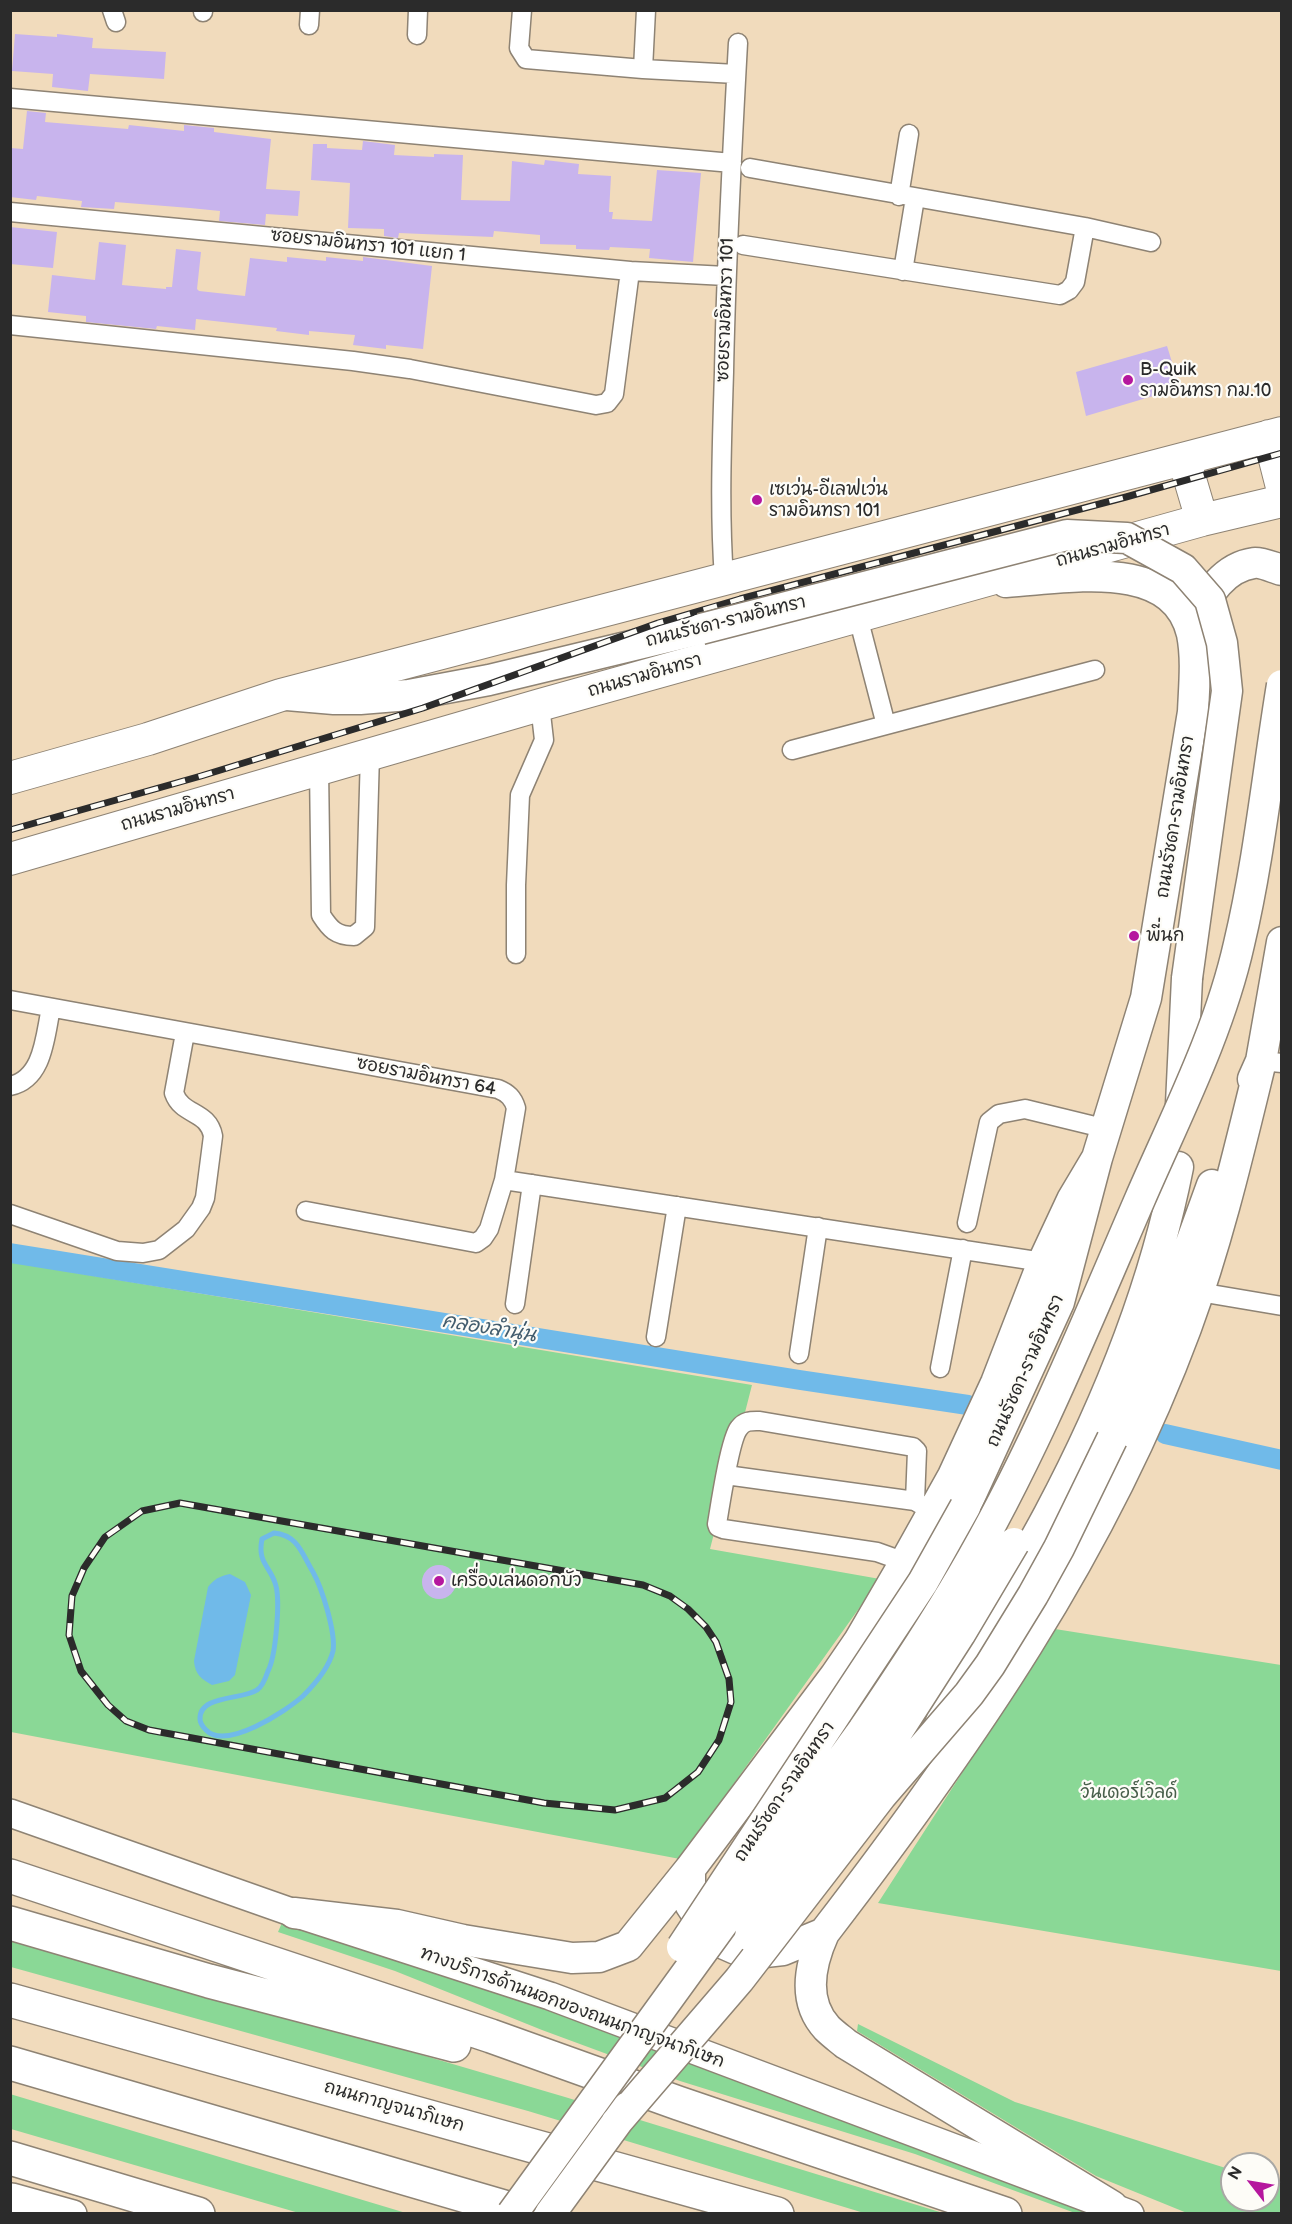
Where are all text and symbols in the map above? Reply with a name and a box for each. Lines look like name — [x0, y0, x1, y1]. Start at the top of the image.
street label: ซอยรามอินทรา 101 แยก 1 — [269, 225, 467, 267]
street label: ซอยรามอินทรา 101 — [713, 237, 739, 383]
place label: B-Quik รามอินทรา กม.10 — [1140, 359, 1271, 401]
marker: B-Quik รามอินทรา กม.10 — [1121, 373, 1135, 387]
place label: เซเว่น-อีเลฟเว่น รามอินทรา 101 — [769, 479, 888, 522]
marker: เซเว่น-อีเลฟเว่น รามอินทรา 101 — [750, 493, 764, 507]
street label: ถนนรามอินทรา — [1054, 519, 1172, 573]
street label: ถนนรัชดา-รามอินทรา — [644, 592, 808, 652]
street label: ถนนรามอินทรา — [586, 649, 704, 703]
street label: ถนนรัชดา-รามอินทรา — [1152, 734, 1200, 900]
street label: ถนนรามอินทรา — [119, 783, 237, 837]
place label: พี่นก — [1146, 925, 1185, 947]
marker: พี่นก — [1127, 929, 1141, 943]
street label: ซอยรามอินทรา 64 — [354, 1053, 498, 1101]
street label: ถนนรัชดา-รามอินทรา — [983, 1292, 1069, 1450]
water label: คลองลำนุ่น — [440, 1310, 538, 1348]
place label: เครื่องเล่นดอกบัว — [451, 1570, 581, 1592]
marker: เครื่องเล่นดอกบัว — [432, 1574, 446, 1588]
street label: ถนนรัชดา-รามอินทรา — [730, 1718, 840, 1866]
park label: วันเดอร์เวิลด์ — [1081, 1782, 1177, 1804]
street label: ทางบริการด้านนอกของถนนกาญจนาภิเษก — [417, 1943, 727, 2073]
street label: ถนนกาญจนาภิเษก — [321, 2077, 467, 2137]
north arrow — [1220, 2152, 1280, 2212]
text: N — [1225, 2163, 1247, 2184]

